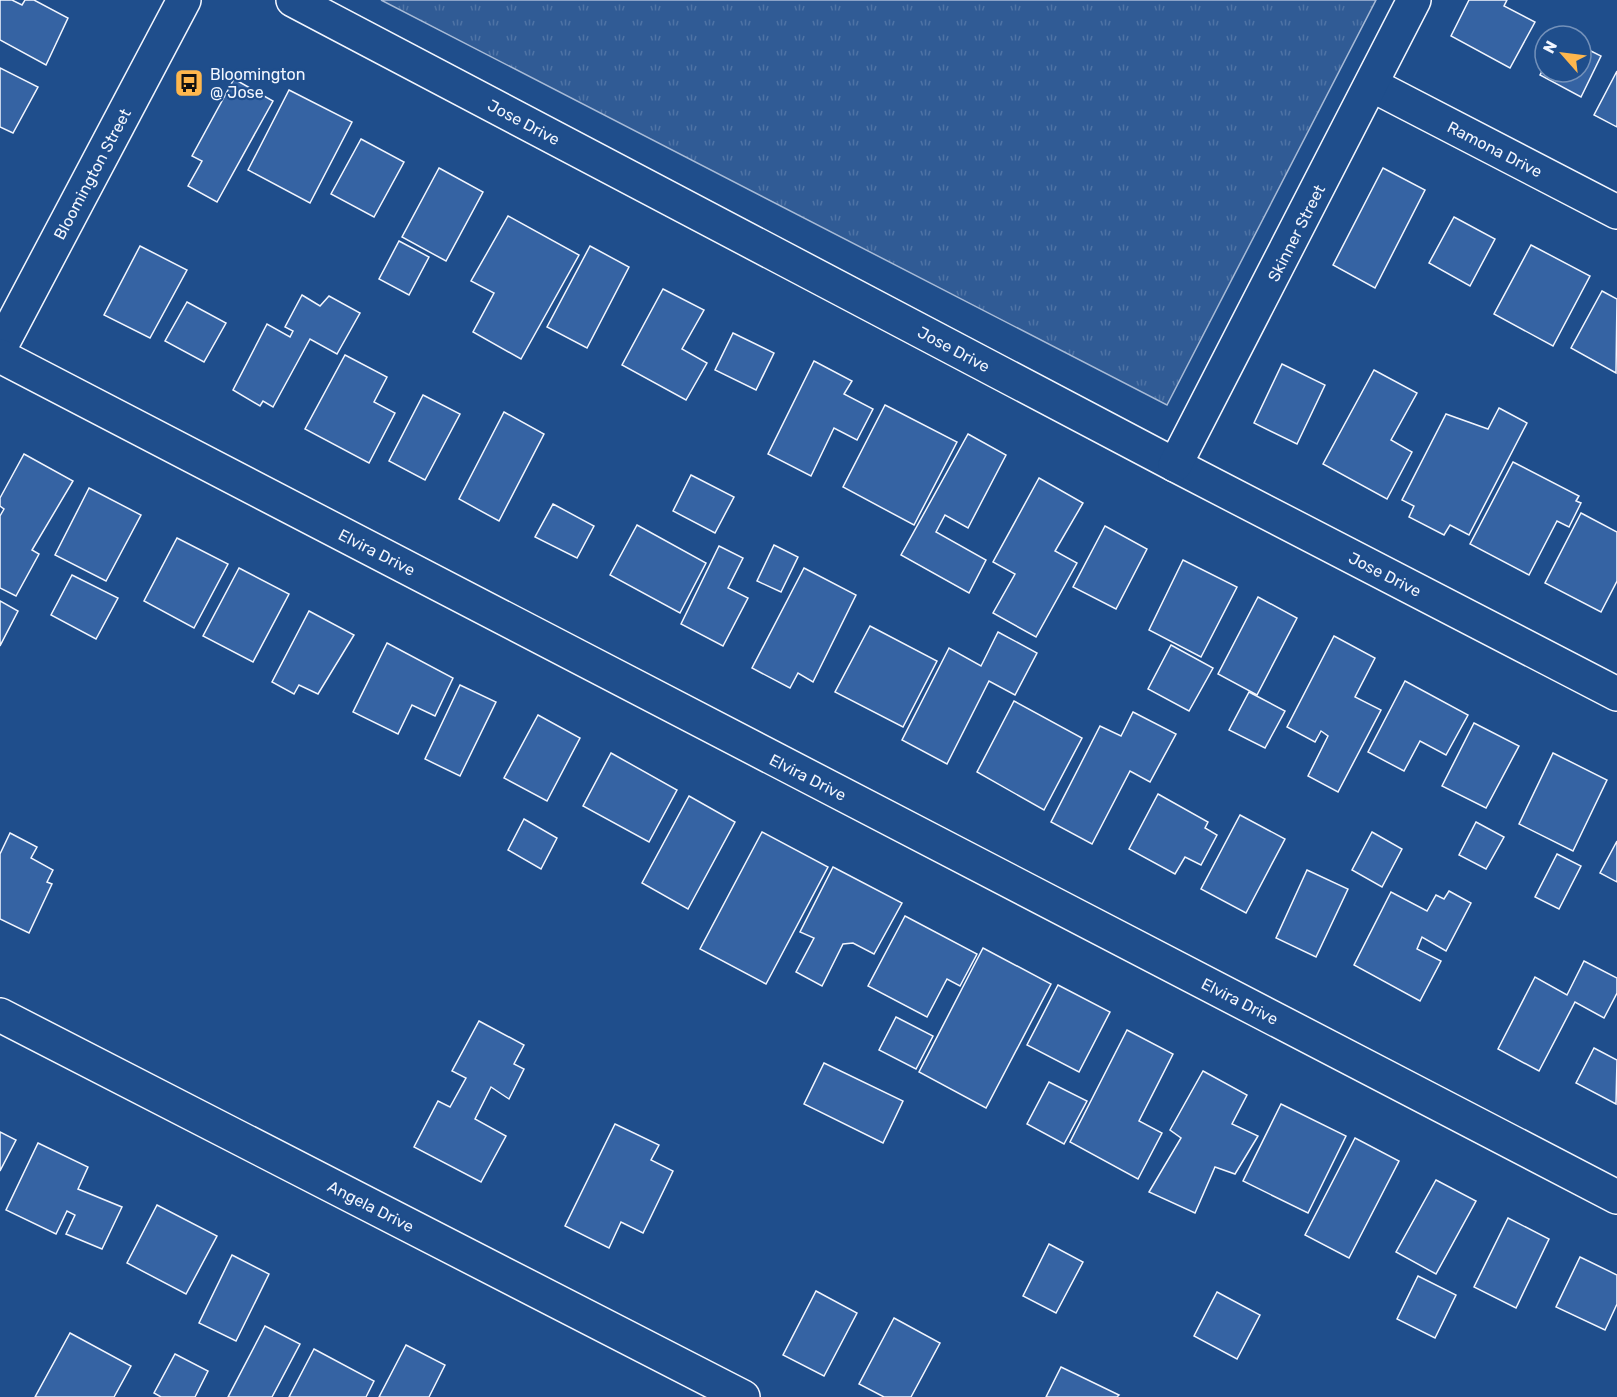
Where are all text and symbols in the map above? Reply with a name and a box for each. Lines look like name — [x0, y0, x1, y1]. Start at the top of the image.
north arrow — [1533, 24, 1593, 84]
text: N — [1539, 38, 1561, 57]
place label: Bloomington @ Jose — [210, 65, 305, 102]
bus stop icon: Bloomington @ Jose — [173, 67, 205, 99]
street label: Jose Drive — [484, 96, 563, 149]
street label: Bloomington Street — [50, 105, 135, 243]
street label: Ramona Drive — [1444, 117, 1545, 181]
street label: Skinner Street — [1264, 182, 1329, 285]
street label: Jose Drive — [914, 323, 993, 376]
street label: Elvira Drive — [335, 525, 418, 580]
street label: Jose Drive — [1345, 548, 1424, 601]
street label: Elvira Drive — [766, 750, 849, 805]
street label: Elvira Drive — [1198, 974, 1281, 1029]
street label: Angela Drive — [325, 1177, 417, 1236]

